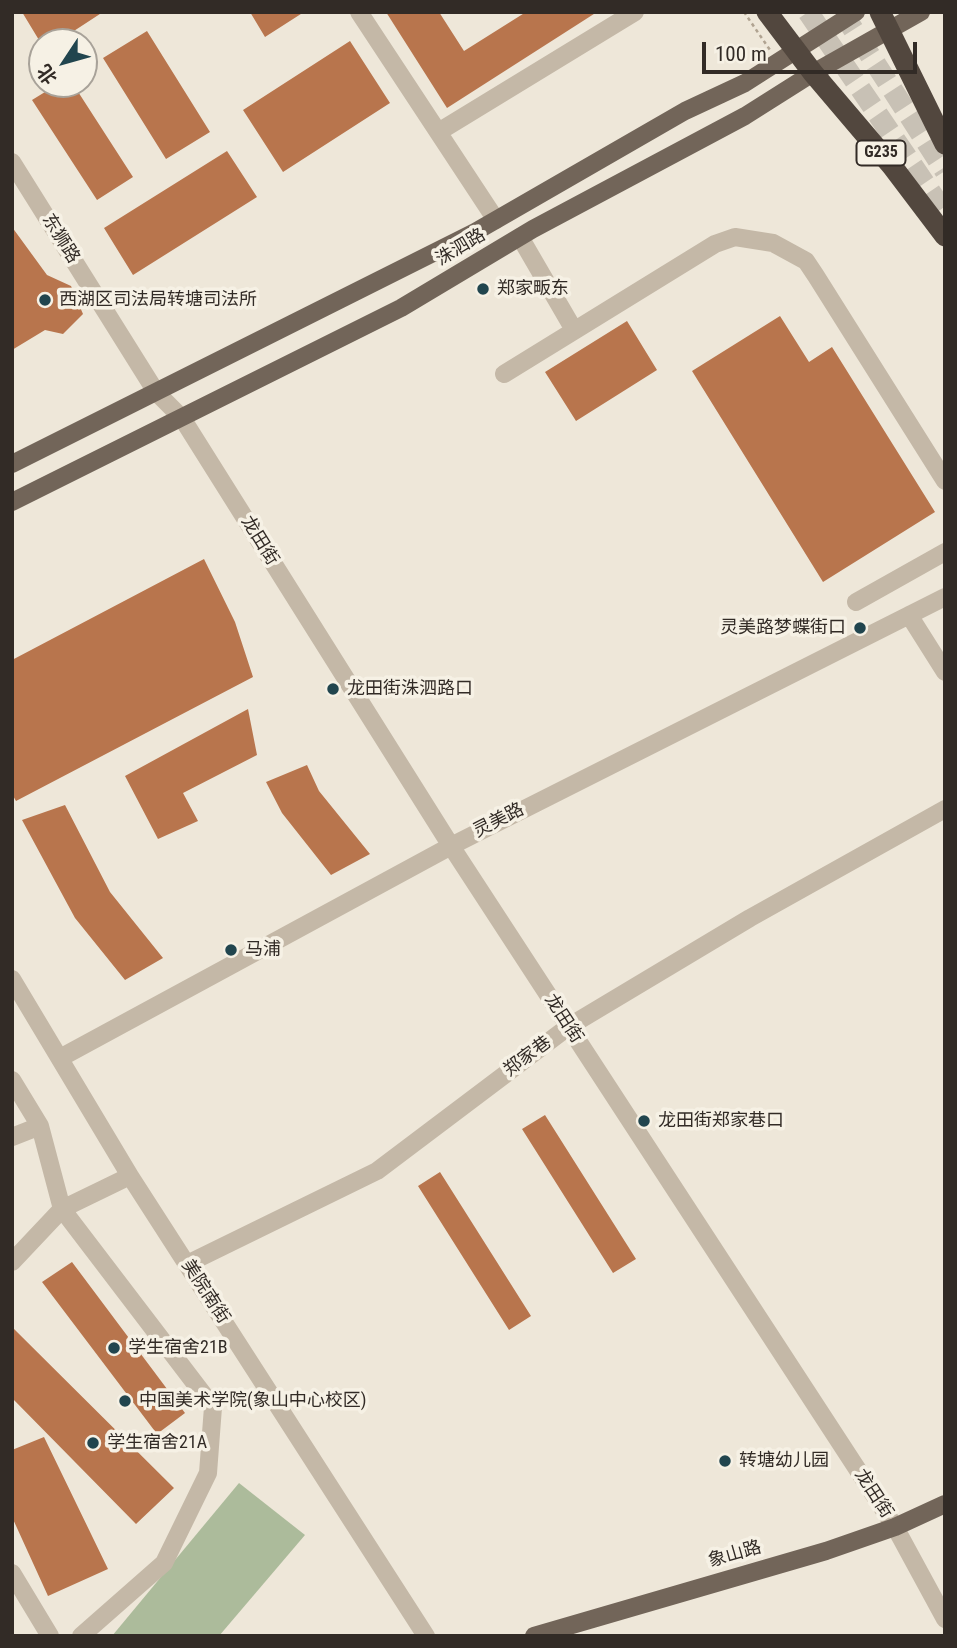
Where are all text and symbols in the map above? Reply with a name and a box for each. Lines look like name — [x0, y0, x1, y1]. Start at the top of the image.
north arrow — [28, 28, 98, 98]
scale bar — [705, 28, 920, 72]
text: 100 m — [715, 42, 767, 66]
text: 北 — [32, 60, 62, 89]
road number: G235 — [856, 140, 906, 166]
street label: 东狮路 — [37, 210, 83, 268]
street label: 洙泗路 — [432, 225, 490, 271]
place label: 郑家畈东 — [497, 278, 569, 300]
marker: 郑家畈东 — [475, 281, 491, 297]
place label: 西湖区司法局转塘司法所 — [59, 289, 257, 311]
marker: 西湖区司法局转塘司法所 — [37, 292, 53, 308]
street label: 龙田街 — [236, 512, 282, 570]
place label: 灵美路梦蝶街口 — [720, 617, 846, 639]
marker: 灵美路梦蝶街口 — [852, 620, 868, 636]
place label: 龙田街洙泗路口 — [347, 678, 473, 700]
marker: 龙田街洙泗路口 — [325, 681, 341, 697]
street label: 灵美路 — [470, 799, 528, 843]
place label: 马浦 — [245, 939, 281, 961]
marker: 马浦 — [223, 942, 239, 958]
street label: 龙田街 — [539, 990, 587, 1048]
street label: 郑家巷 — [500, 1032, 556, 1082]
place label: 龙田街郑家巷口 — [658, 1110, 784, 1132]
marker: 龙田街郑家巷口 — [636, 1113, 652, 1129]
street label: 美院南街 — [176, 1256, 234, 1328]
place label: 学生宿舍21B — [128, 1337, 228, 1359]
marker: 学生宿舍21B — [106, 1340, 122, 1356]
place label: 中国美术学院(象山中心校区) — [139, 1390, 366, 1412]
marker: 中国美术学院(象山中心校区) — [117, 1393, 133, 1409]
place label: 学生宿舍21A — [107, 1432, 207, 1454]
marker: 学生宿舍21A — [85, 1435, 101, 1451]
place label: 转塘幼儿园 — [739, 1450, 829, 1472]
marker: 转塘幼儿园 — [717, 1453, 733, 1469]
street label: 龙田街 — [849, 1465, 897, 1523]
street label: 象山路 — [706, 1537, 764, 1573]

